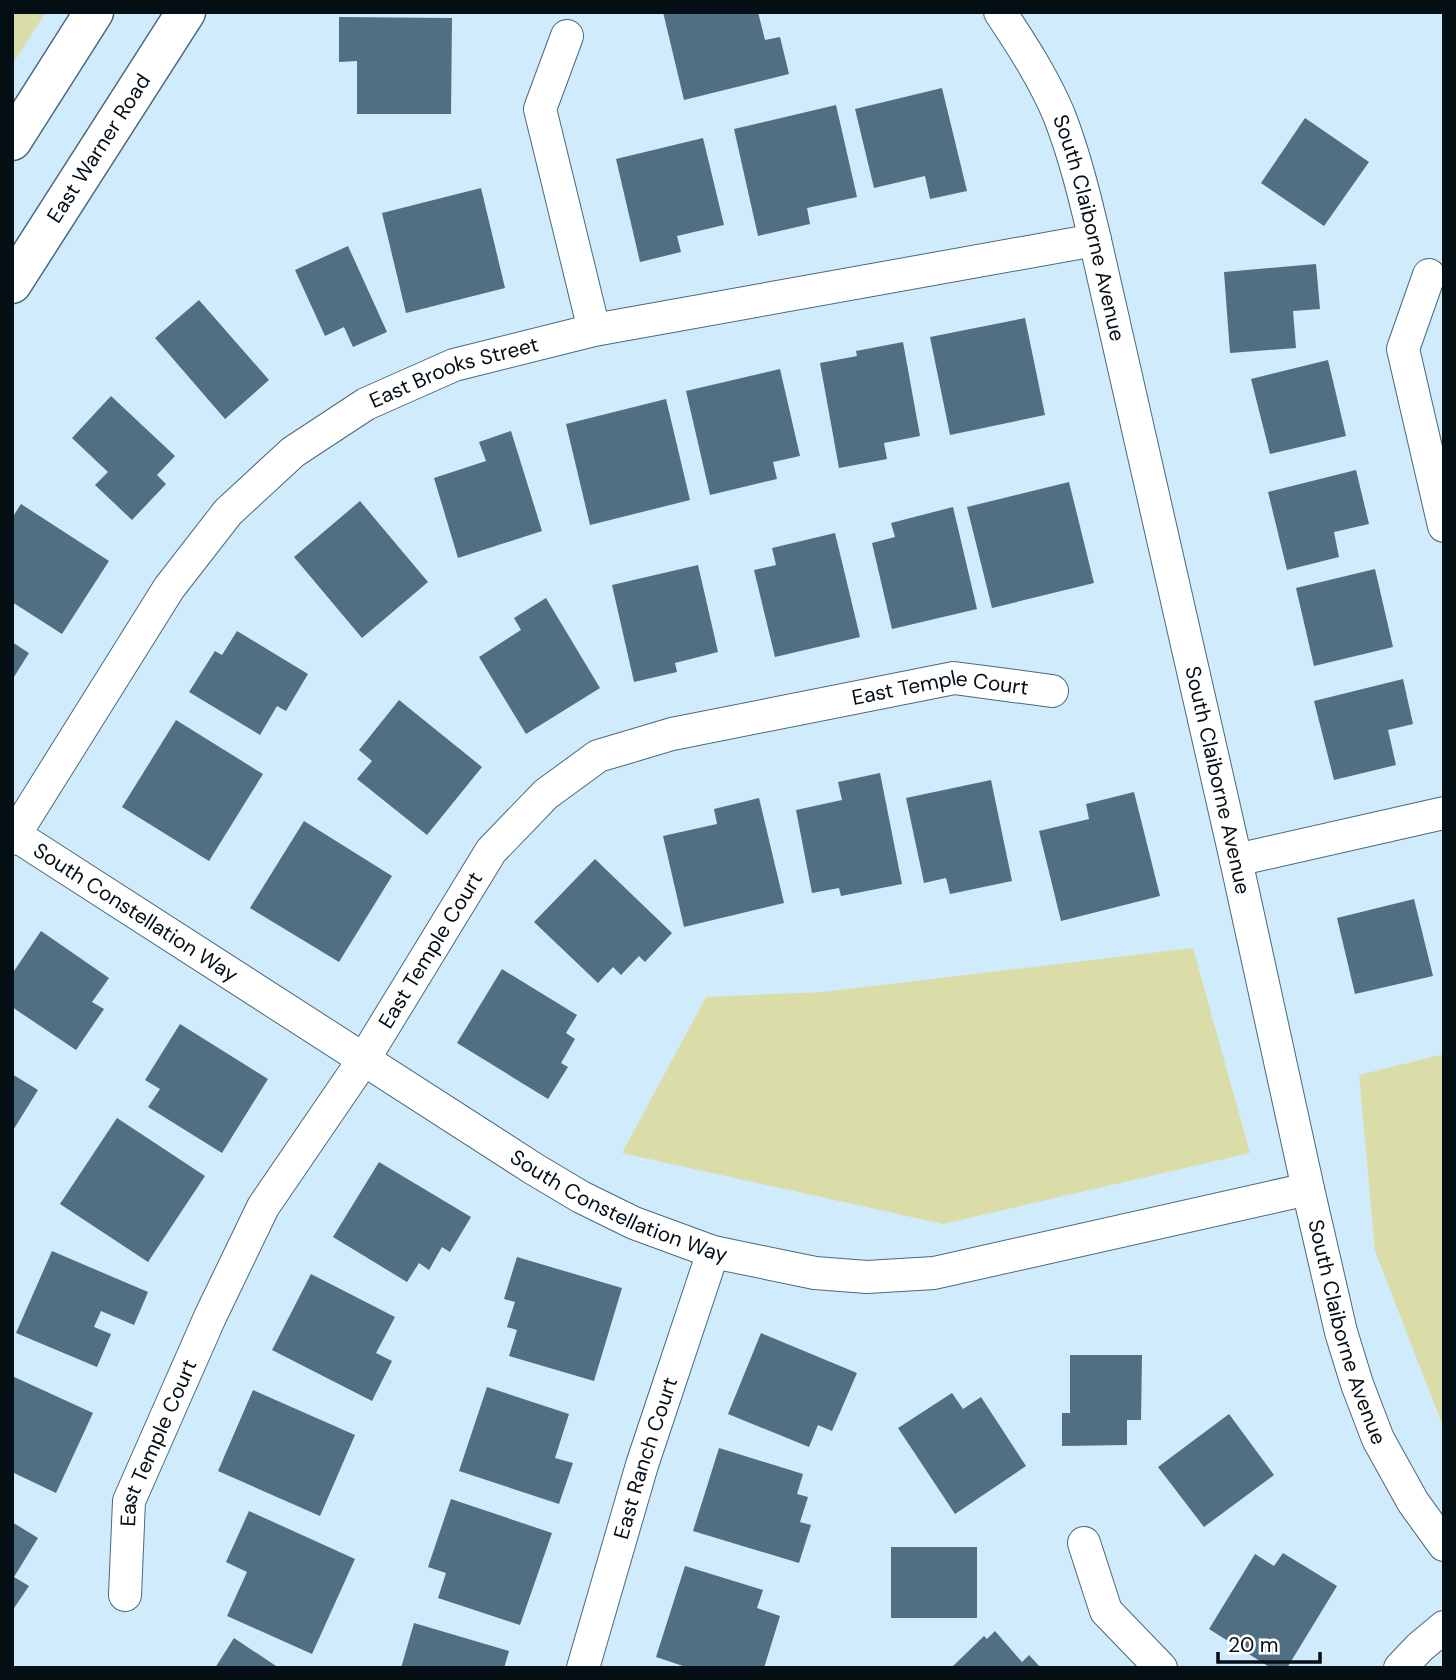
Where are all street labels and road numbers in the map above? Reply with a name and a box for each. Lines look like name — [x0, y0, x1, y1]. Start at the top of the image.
street label: East Warner Road — [41, 68, 157, 228]
street label: South Claiborne Avenue — [1046, 111, 1132, 344]
street label: East Brooks Street — [365, 330, 541, 415]
street label: South Claiborne Avenue — [1178, 663, 1257, 897]
street label: East Temple Court — [849, 664, 1030, 712]
street label: South Constellation Way — [28, 836, 244, 989]
street label: East Temple Court — [372, 867, 489, 1034]
street label: South Constellation Way — [505, 1143, 730, 1269]
street label: South Claiborne Avenue — [1301, 1217, 1393, 1449]
street label: East Temple Court — [114, 1355, 204, 1527]
street label: East Ranch Court — [607, 1374, 684, 1542]

